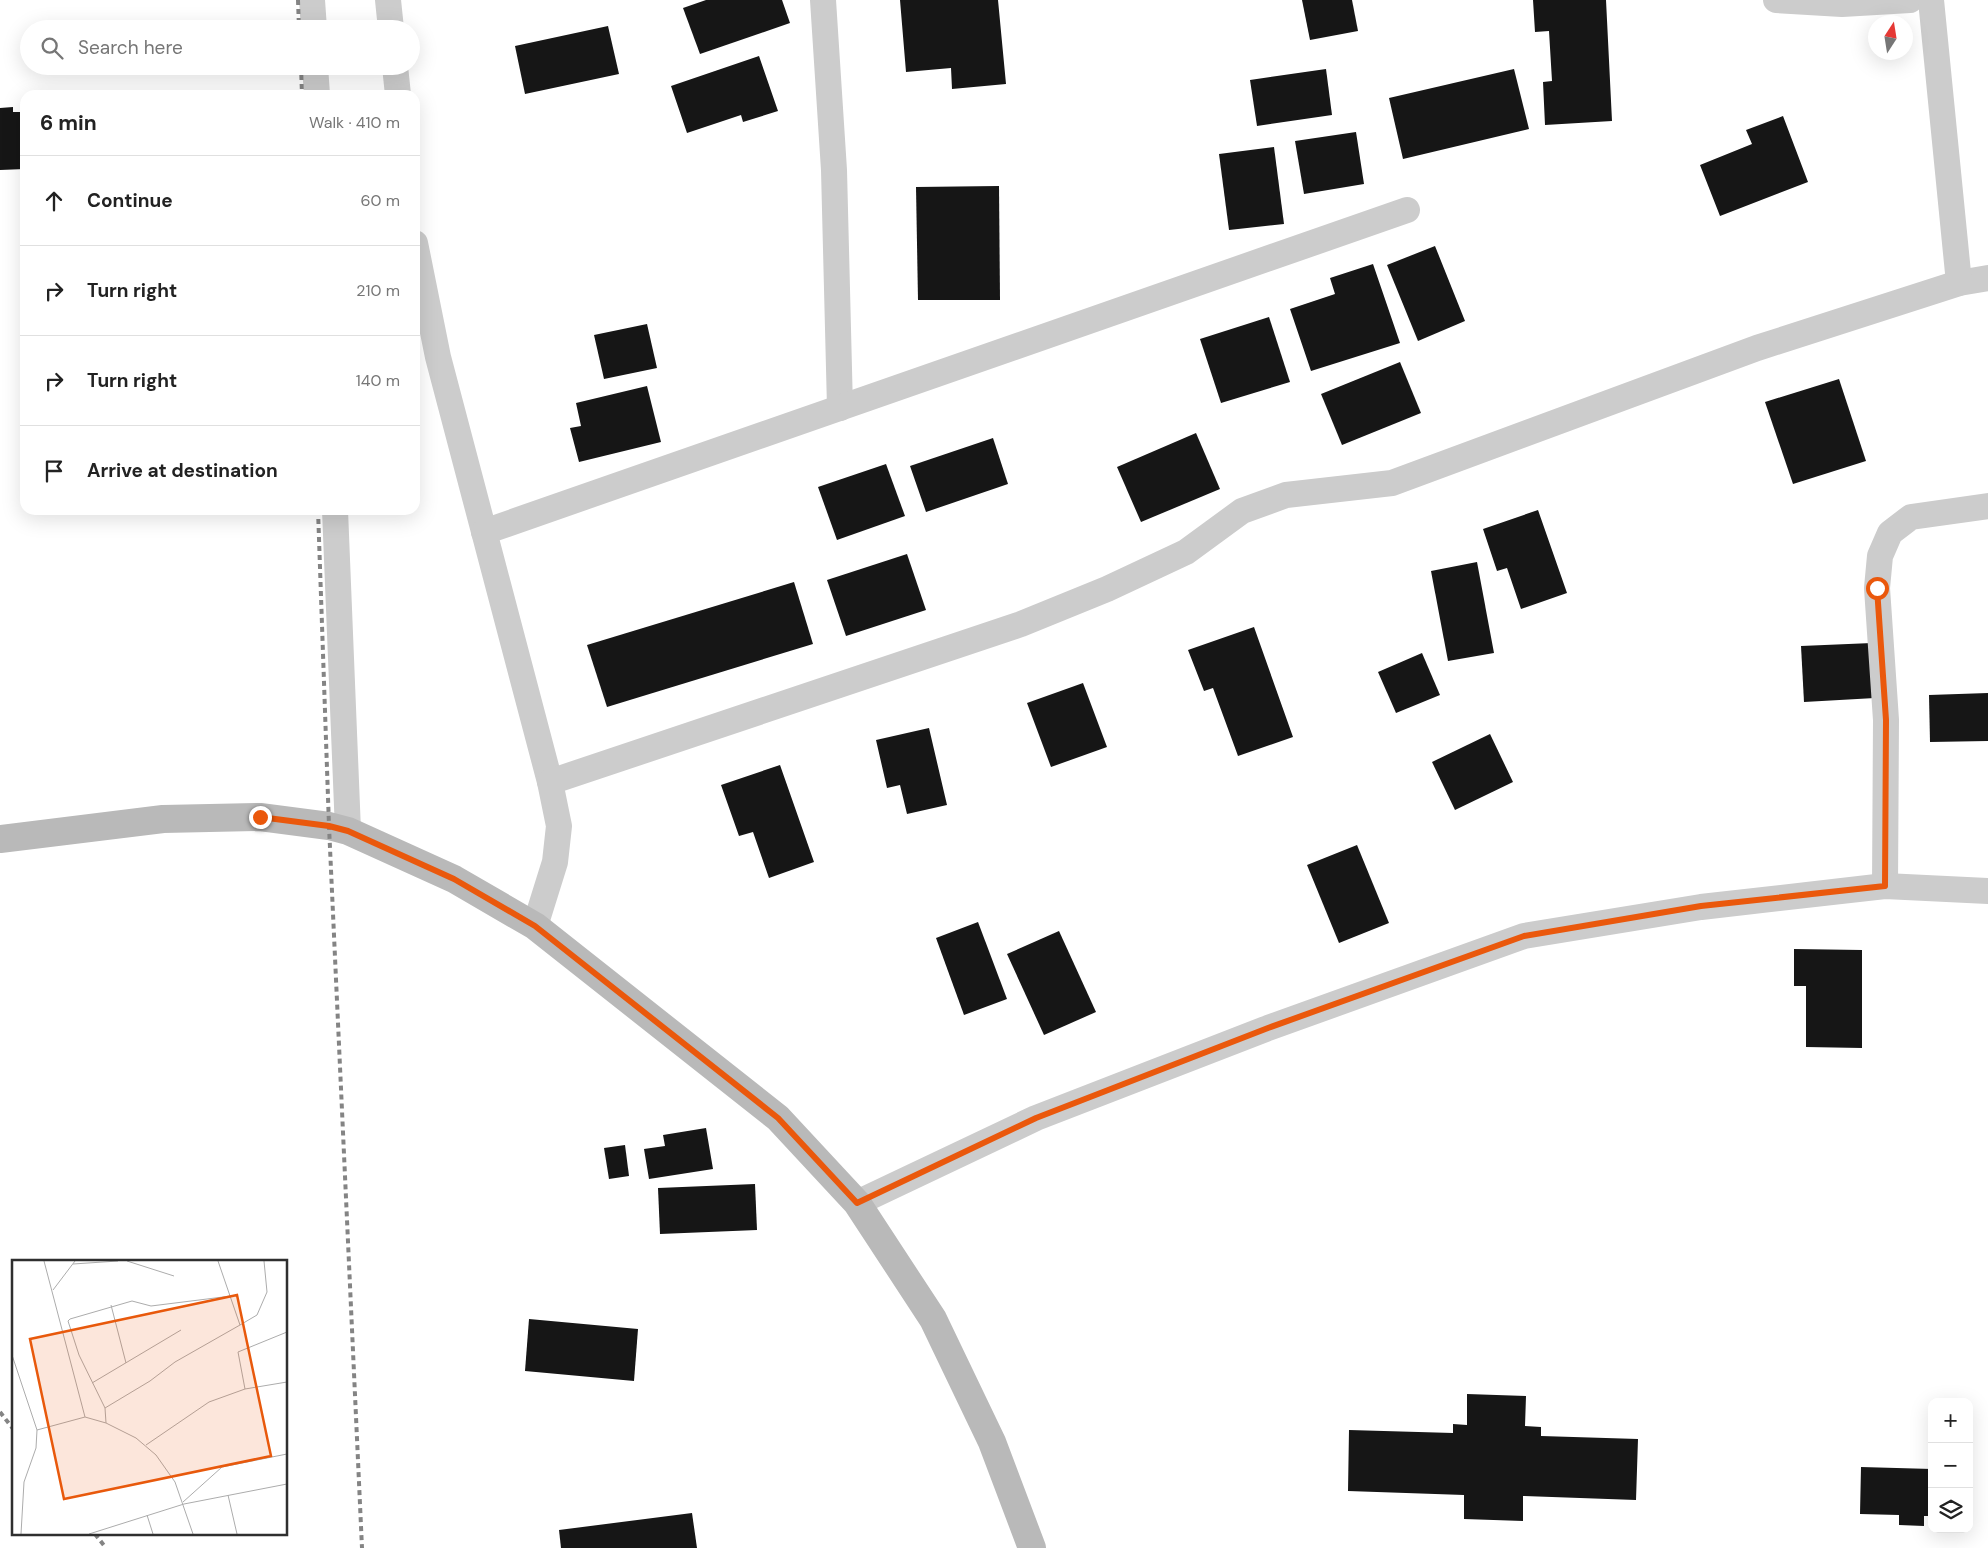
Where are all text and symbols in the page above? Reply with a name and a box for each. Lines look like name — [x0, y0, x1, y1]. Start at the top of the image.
north arrow — [1868, 15, 1913, 60]
search box — [20, 20, 420, 75]
icon: search — [38, 34, 66, 62]
text: Search here — [78, 35, 183, 60]
text: 6 min — [40, 109, 97, 137]
text: Walk · 410 m — [309, 112, 400, 133]
icon: ahead — [40, 187, 68, 215]
text: Continue — [87, 188, 173, 213]
text: 60 m — [360, 190, 400, 211]
icon: right — [40, 277, 68, 305]
text: Turn right — [87, 278, 177, 303]
text: 210 m — [356, 280, 400, 301]
icon: right — [40, 367, 68, 395]
text: Turn right — [87, 368, 177, 393]
text: 140 m — [356, 370, 400, 391]
icon: arrive — [40, 457, 68, 485]
text: Arrive at destination — [87, 458, 278, 483]
route start — [1866, 577, 1889, 600]
route end — [249, 806, 272, 829]
inset map — [12, 1260, 288, 1536]
map controls — [1928, 1398, 1973, 1533]
button: + — [1928, 1398, 1973, 1443]
button: − — [1928, 1443, 1973, 1488]
button: layers — [1928, 1488, 1973, 1533]

